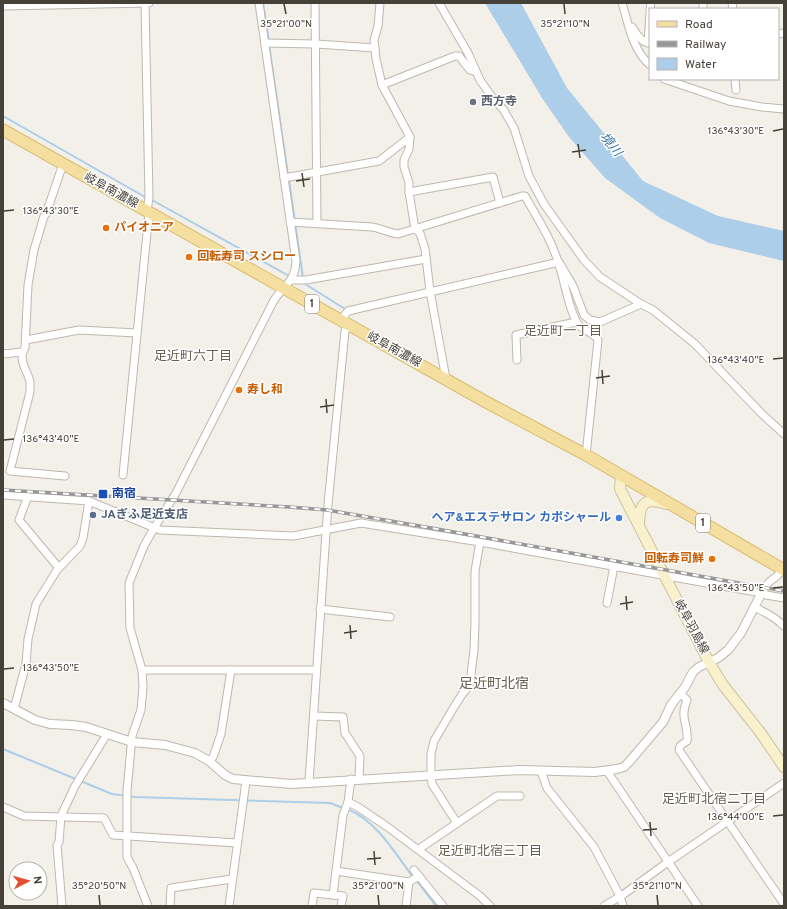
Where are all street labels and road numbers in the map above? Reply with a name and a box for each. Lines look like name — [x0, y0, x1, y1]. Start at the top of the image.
street label: 岐阜南濃線 — [81, 169, 141, 213]
road number: 1 — [305, 295, 319, 313]
street label: 岐阜南濃線 — [364, 328, 424, 372]
road number: 1 — [696, 514, 710, 532]
street label: 岐阜羽島線 — [670, 597, 712, 657]

